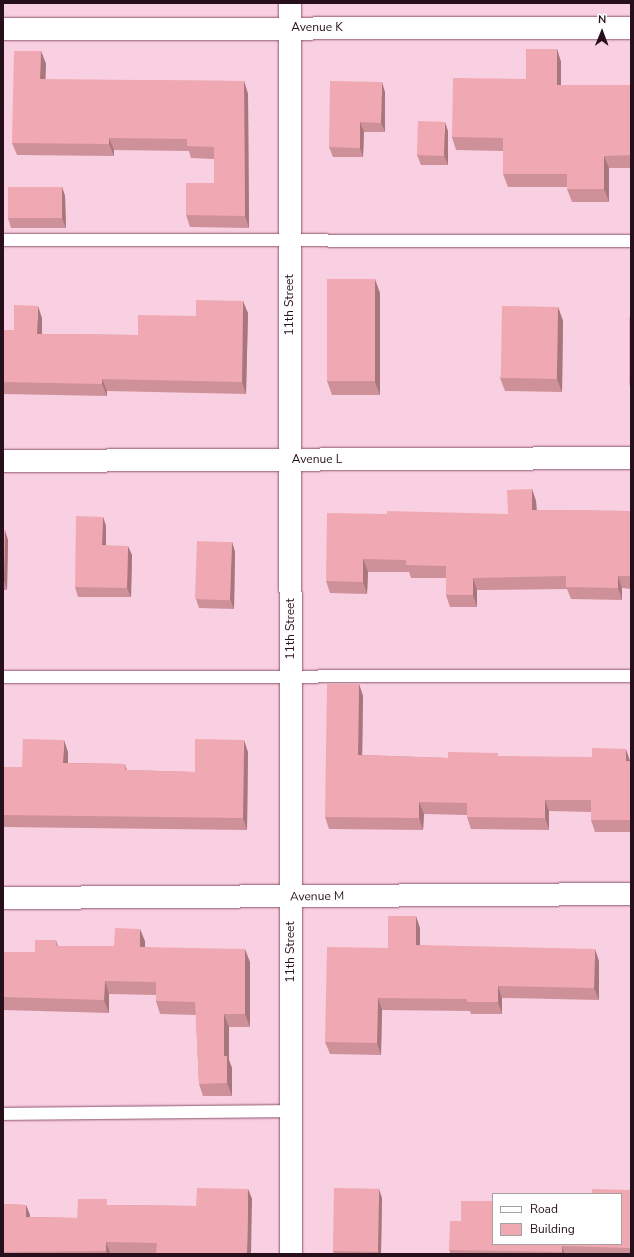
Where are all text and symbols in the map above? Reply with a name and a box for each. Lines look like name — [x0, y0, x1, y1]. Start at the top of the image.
north arrow — [582, 12, 622, 52]
text: N — [598, 12, 606, 27]
street label: Avenue K — [291, 21, 343, 35]
street label: 11th Street — [283, 274, 297, 336]
street label: Avenue L — [292, 453, 342, 467]
street label: 11th Street — [284, 598, 298, 660]
street label: Avenue M — [290, 889, 344, 905]
street label: 11th Street — [284, 921, 298, 983]
legend — [492, 1193, 622, 1245]
text: Road — [530, 1201, 558, 1217]
text: Building — [530, 1221, 575, 1237]

